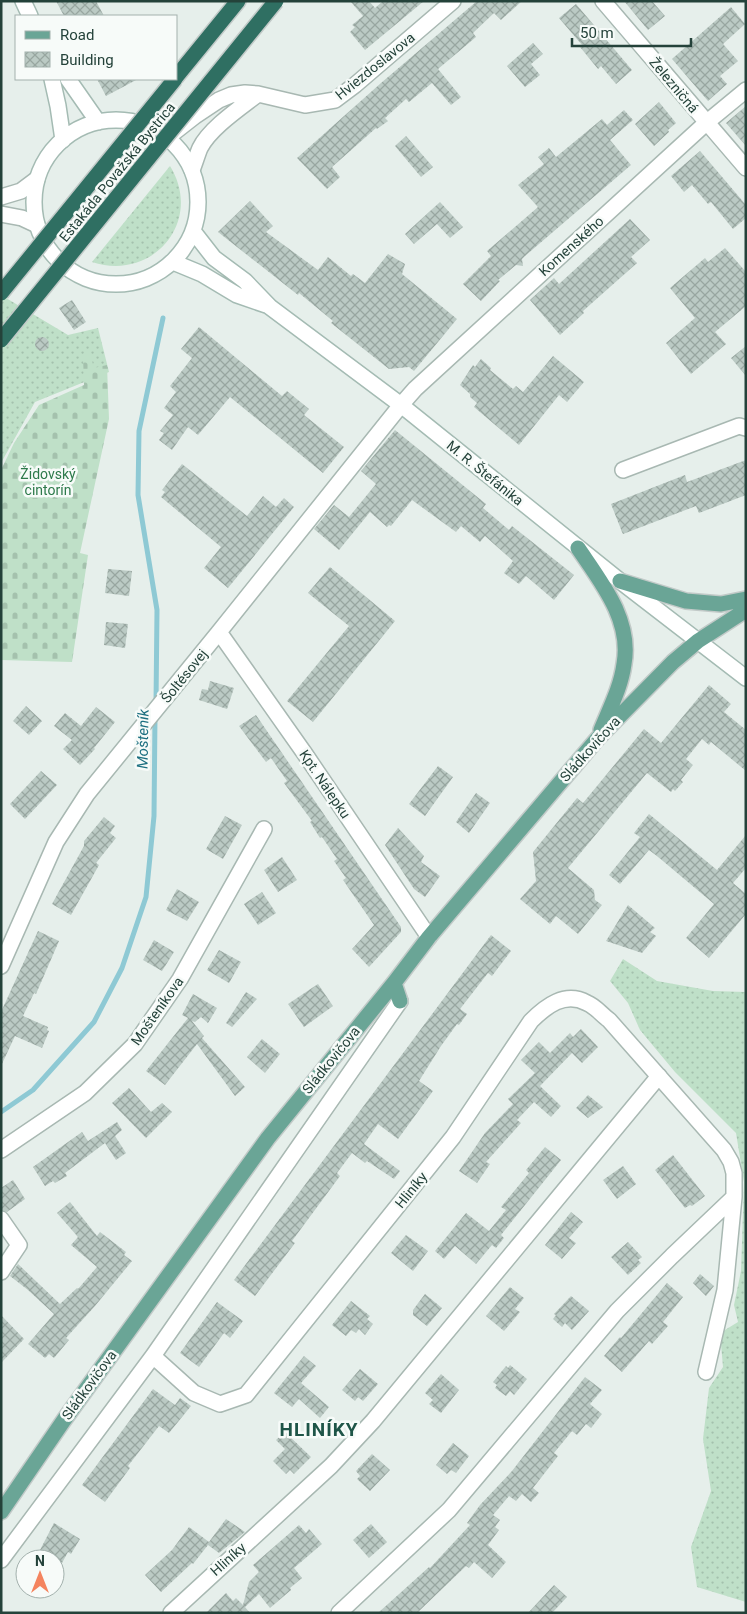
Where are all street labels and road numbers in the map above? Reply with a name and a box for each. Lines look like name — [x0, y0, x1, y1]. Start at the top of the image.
street label: Hviezdoslavova — [332, 29, 418, 103]
street label: Železničná — [646, 53, 703, 116]
street label: Estakáda Považská Bystrica — [56, 99, 178, 245]
street label: Komenského — [535, 213, 607, 279]
street label: M. R. Štefánika — [444, 436, 527, 509]
street label: Šoltésovej — [157, 645, 210, 706]
street label: Sládkovičova — [557, 713, 623, 785]
street label: Kpt. Nálepku — [296, 747, 354, 821]
street label: Mošteníkova — [128, 974, 186, 1048]
street label: Sládkovičova — [299, 1023, 363, 1097]
street label: Hliníky — [392, 1168, 431, 1211]
street label: Sládkovičova — [58, 1347, 120, 1423]
street label: Hliníky — [207, 1539, 249, 1579]

